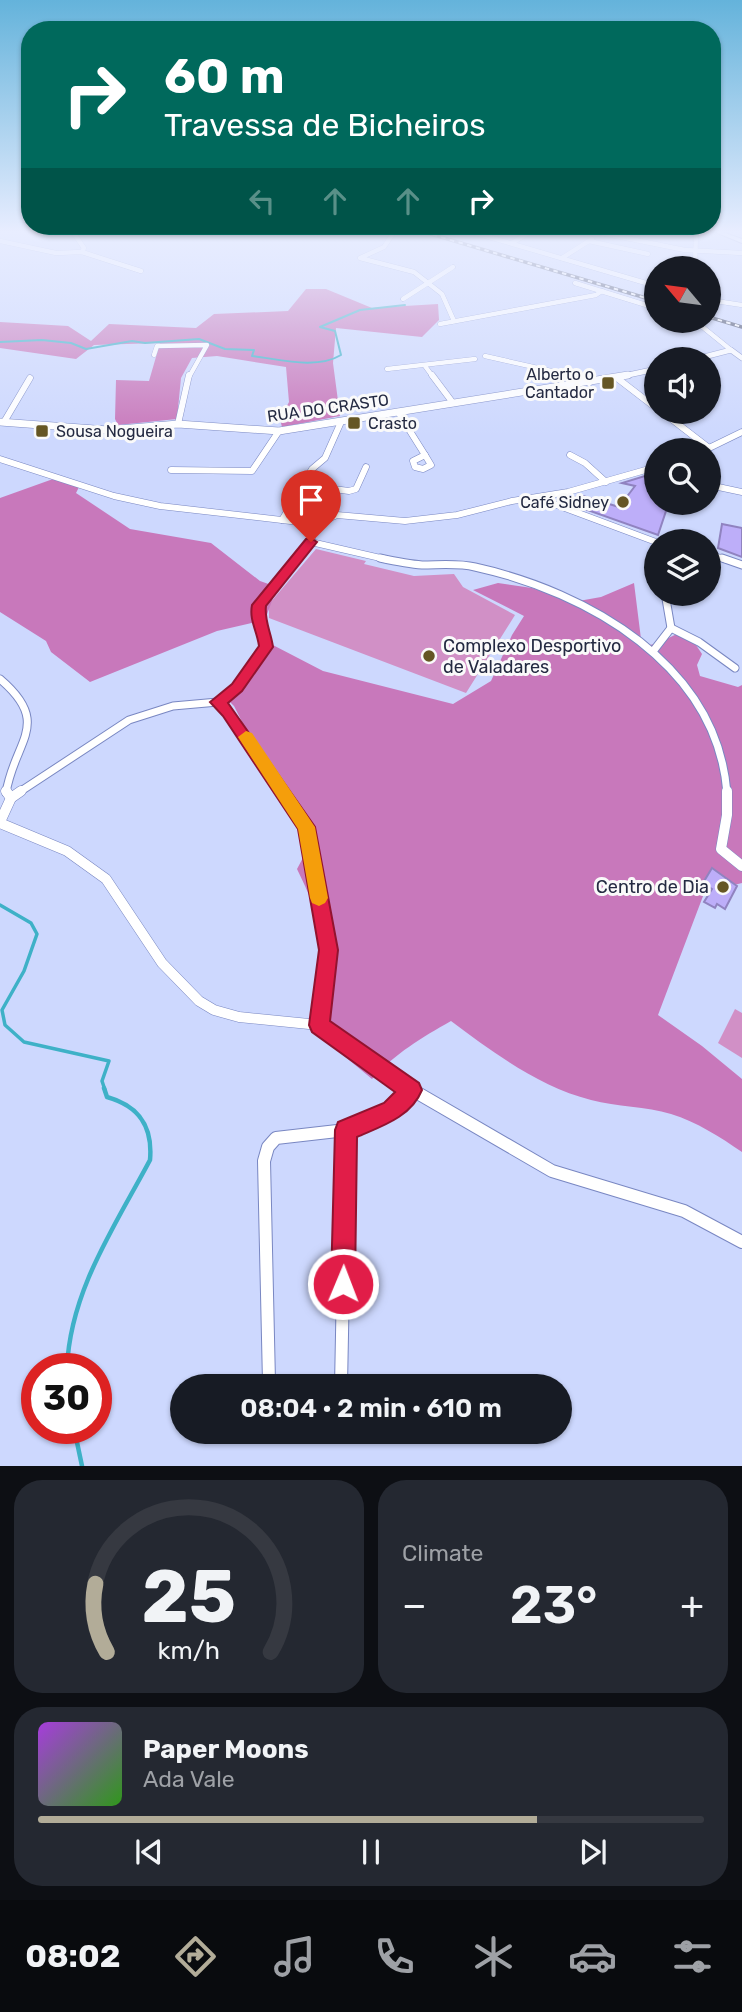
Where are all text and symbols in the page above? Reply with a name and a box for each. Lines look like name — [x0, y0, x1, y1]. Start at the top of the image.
text: 60 m — [164, 47, 285, 105]
icon: right — [49, 49, 140, 140]
text: Travessa de Bicheiros — [164, 106, 486, 144]
icon: left — [243, 182, 281, 220]
icon: ahead — [316, 182, 354, 220]
icon: ahead — [389, 182, 427, 220]
icon: right — [462, 182, 500, 220]
north arrow — [644, 256, 721, 332]
map controls — [644, 256, 721, 606]
button: sound — [644, 347, 721, 424]
place label: Alberto o Cantador — [525, 365, 594, 402]
marker: Alberto o Cantador — [600, 375, 616, 391]
street label: RUA DO CRASTO — [266, 390, 390, 426]
place label: Crasto — [368, 414, 417, 433]
marker: Crasto — [346, 415, 362, 431]
place label: Sousa Nogueira — [56, 422, 173, 441]
marker: Sousa Nogueira — [34, 423, 50, 439]
button: search — [644, 438, 721, 515]
pin — [281, 470, 341, 542]
icon: arrive — [292, 481, 330, 519]
place label: Café Sidney — [520, 493, 609, 512]
marker: Café Sidney — [615, 494, 631, 510]
button: layers — [644, 529, 721, 606]
place label: Complexo Desportivo de Valadares — [443, 635, 621, 678]
marker: Complexo Desportivo de Valadares — [421, 648, 437, 664]
place label: Centro de Dia — [596, 876, 709, 898]
marker: Centro de Dia — [715, 879, 731, 895]
position arrow — [306, 1247, 380, 1321]
speed limit sign: 30 — [21, 1353, 112, 1444]
text: 08:04 · 2 min · 610 m — [240, 1393, 502, 1424]
text: Climate — [402, 1539, 483, 1567]
text: 25 — [142, 1555, 236, 1641]
text: 23° — [510, 1574, 597, 1636]
text: − — [402, 1582, 427, 1628]
text: + — [680, 1582, 704, 1628]
text: km/h — [158, 1636, 220, 1665]
text: Paper Moons — [143, 1734, 309, 1765]
text: Ada Vale — [143, 1765, 235, 1793]
icon: previous — [130, 1833, 168, 1871]
icon: pause — [352, 1833, 390, 1871]
icon: next — [574, 1833, 612, 1871]
icon: directions — [171, 1932, 220, 1981]
icon: music — [270, 1932, 319, 1981]
icon: phone — [370, 1932, 419, 1981]
icon: climate — [469, 1932, 518, 1981]
icon: car — [568, 1932, 617, 1981]
icon: filters — [668, 1932, 717, 1981]
text: 08:02 — [25, 1937, 121, 1975]

